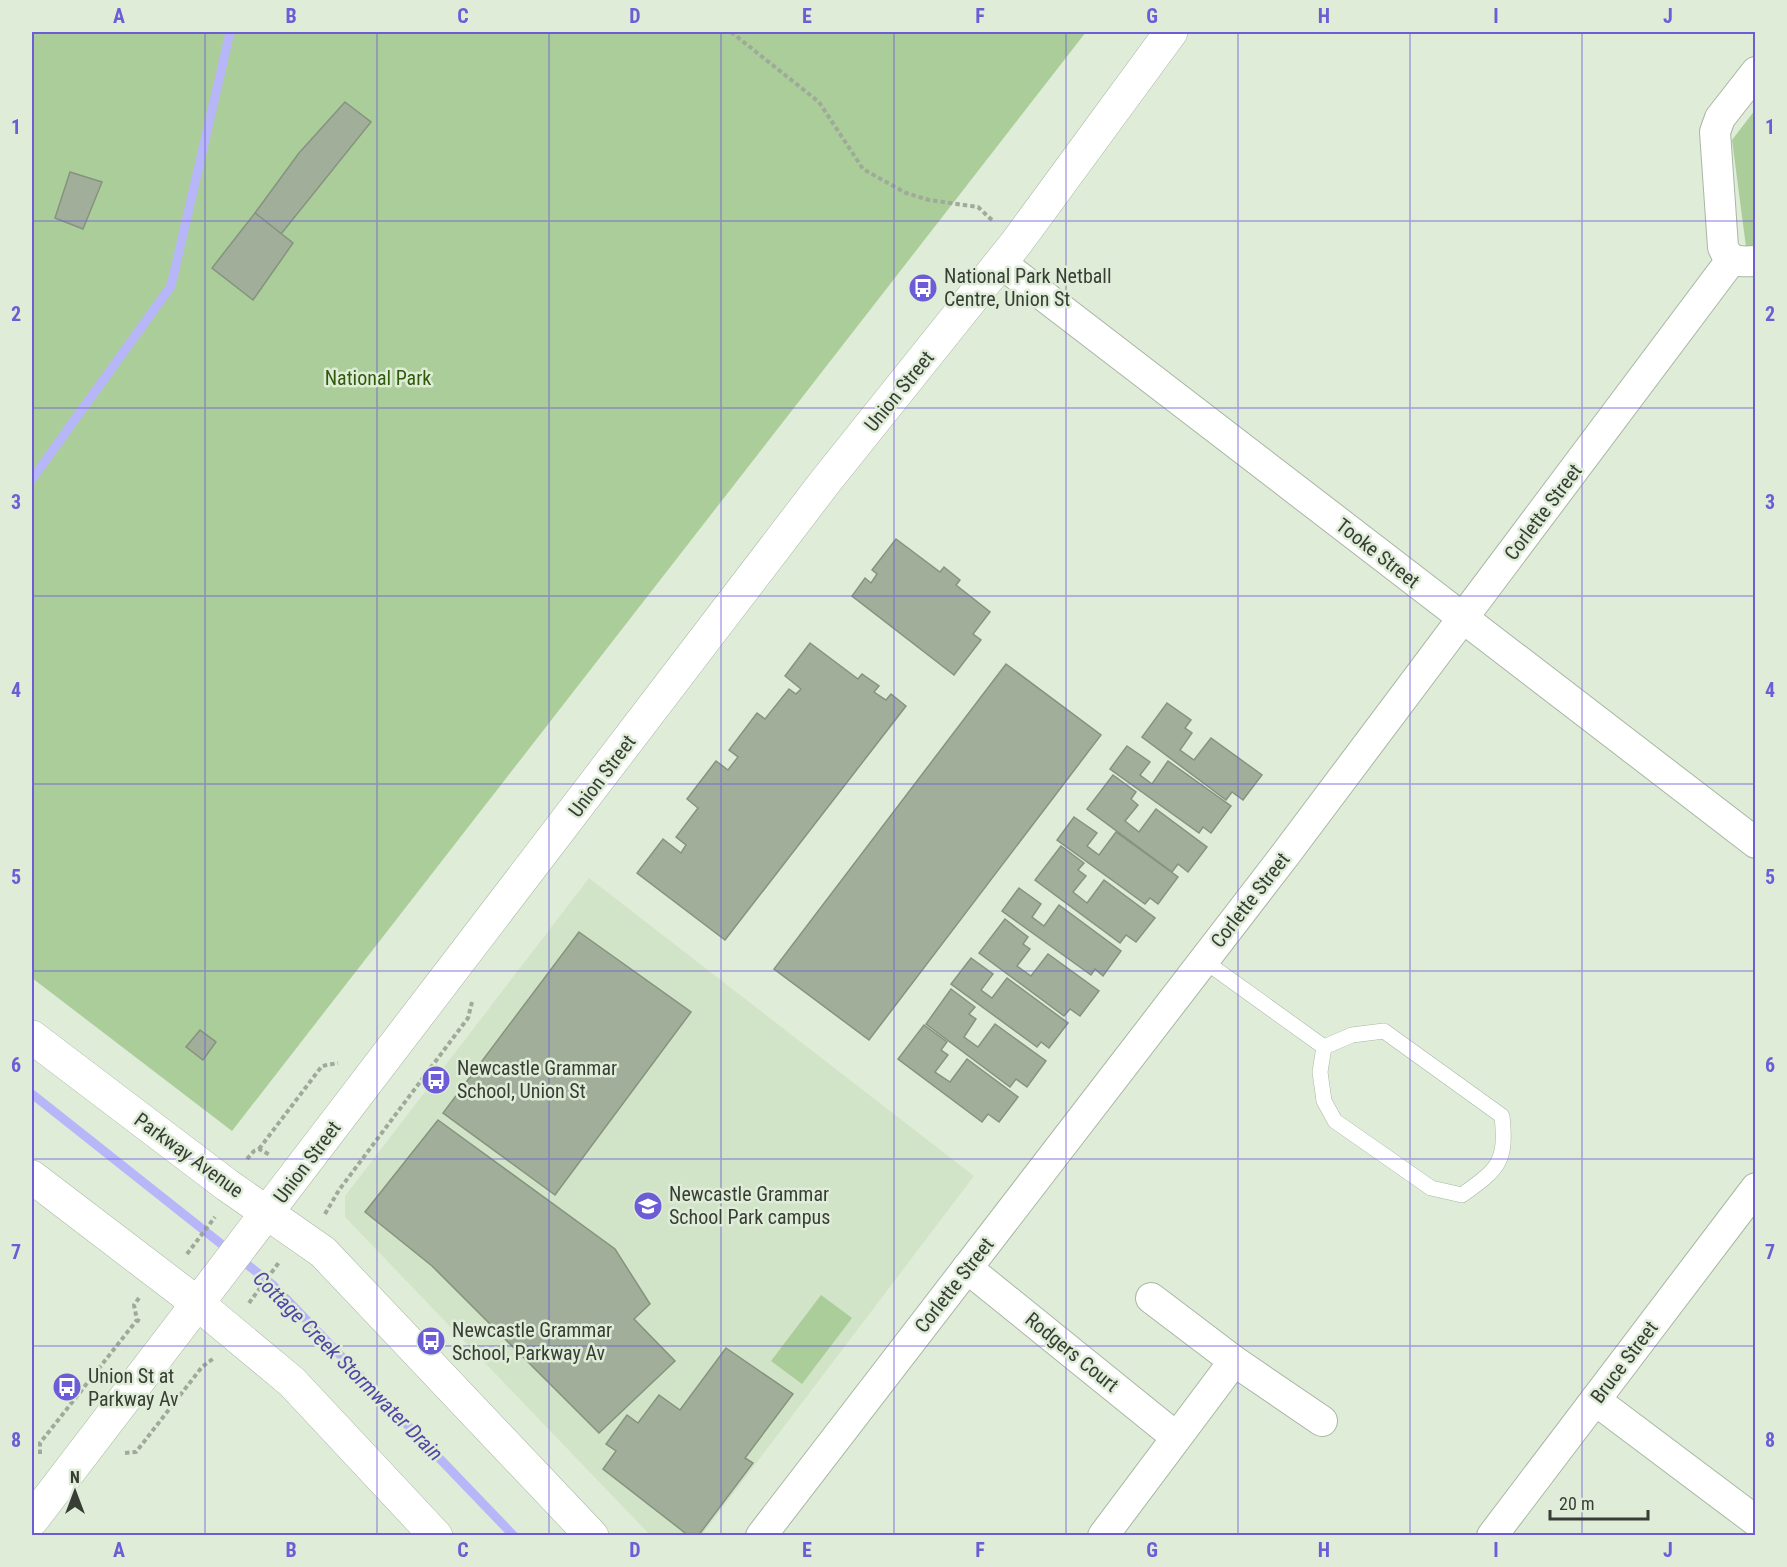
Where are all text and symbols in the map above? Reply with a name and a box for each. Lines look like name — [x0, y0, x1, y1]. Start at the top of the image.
text: A — [113, 4, 125, 28]
text: B — [285, 4, 297, 28]
text: C — [457, 4, 469, 28]
text: D — [629, 4, 641, 28]
text: E — [802, 4, 812, 28]
text: F — [975, 4, 985, 28]
text: G — [1146, 4, 1158, 28]
text: H — [1318, 4, 1330, 28]
text: I — [1493, 4, 1499, 28]
text: J — [1663, 4, 1673, 28]
text: 1 — [11, 115, 21, 139]
text: 1 — [1765, 115, 1775, 139]
place label: National Park Netball Centre, Union St — [944, 264, 1112, 311]
bus stop icon: National Park Netball Centre, Union St — [907, 272, 939, 304]
text: 2 — [11, 302, 21, 326]
text: 2 — [1765, 302, 1775, 326]
street label: Union Street — [859, 346, 939, 436]
park label: National Park — [325, 366, 431, 390]
street label: Corlette Street — [1499, 459, 1587, 565]
text: 3 — [11, 490, 21, 514]
text: 3 — [1765, 490, 1775, 514]
street label: Tooke Street — [1332, 513, 1425, 593]
text: 4 — [11, 678, 21, 702]
text: 4 — [1765, 678, 1775, 702]
street label: Union Street — [563, 730, 641, 822]
street label: Corlette Street — [1205, 848, 1295, 952]
text: 5 — [11, 865, 21, 889]
text: 5 — [1765, 865, 1775, 889]
text: 6 — [11, 1053, 21, 1077]
text: 6 — [1765, 1053, 1775, 1077]
place label: Newcastle Grammar School, Union St — [457, 1056, 617, 1103]
bus stop icon: Newcastle Grammar School, Union St — [420, 1064, 452, 1096]
street label: Parkway Avenue — [130, 1107, 248, 1203]
street label: Union Street — [268, 1116, 346, 1208]
place label: Newcastle Grammar School Park campus — [669, 1182, 830, 1229]
school or university icon: Newcastle Grammar School Park campus — [632, 1190, 664, 1222]
street label: Corlette Street — [909, 1233, 999, 1337]
text: 7 — [11, 1240, 21, 1264]
text: 7 — [1765, 1240, 1775, 1264]
water label: Cottage Creek Stormwater Drain — [248, 1266, 448, 1466]
street label: Rodgers Court — [1020, 1307, 1124, 1397]
street label: Bruce Street — [1585, 1316, 1663, 1408]
place label: Newcastle Grammar School, Parkway Av — [452, 1318, 612, 1365]
bus stop icon: Newcastle Grammar School, Parkway Av — [415, 1325, 447, 1357]
place label: Union St at Parkway Av — [88, 1364, 179, 1411]
bus stop icon: Union St at Parkway Av — [51, 1371, 83, 1403]
text: 8 — [11, 1428, 21, 1452]
text: 8 — [1765, 1428, 1775, 1452]
north arrow — [45, 1462, 105, 1522]
text: N — [70, 1468, 80, 1487]
scale bar — [1550, 1483, 1648, 1521]
text: 20 m — [1559, 1493, 1594, 1514]
text: A — [113, 1538, 125, 1562]
text: B — [285, 1538, 297, 1562]
text: C — [457, 1538, 469, 1562]
text: D — [629, 1538, 641, 1562]
text: E — [802, 1538, 812, 1562]
text: F — [975, 1538, 985, 1562]
text: G — [1146, 1538, 1158, 1562]
text: H — [1318, 1538, 1330, 1562]
text: I — [1493, 1538, 1499, 1562]
text: J — [1663, 1538, 1673, 1562]

